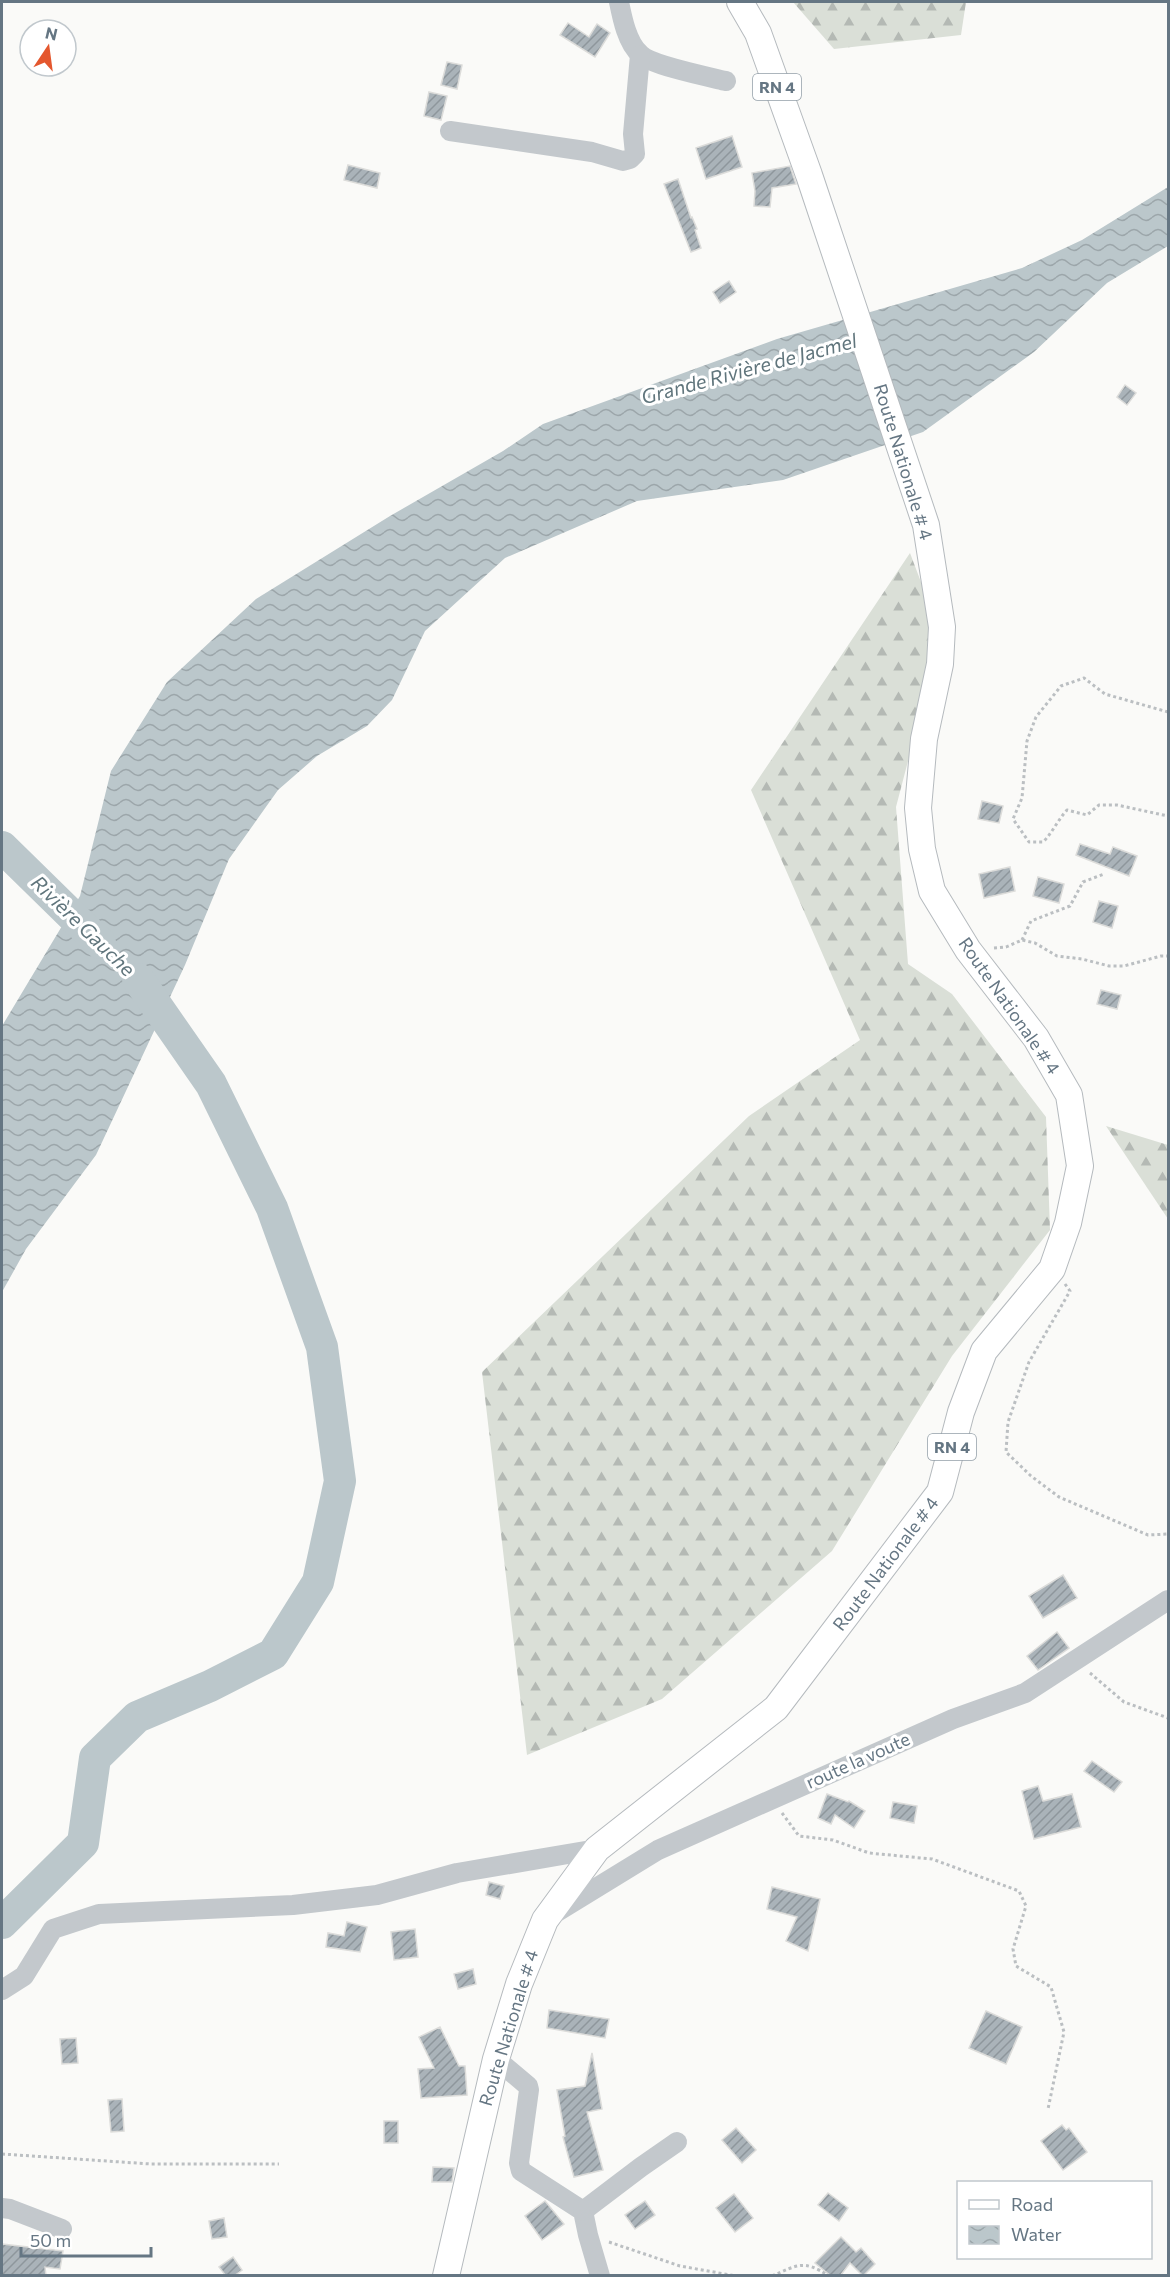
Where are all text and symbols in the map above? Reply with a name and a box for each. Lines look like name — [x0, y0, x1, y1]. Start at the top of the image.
north arrow — [18, 18, 78, 78]
text: N — [44, 22, 59, 44]
road number: RN 4 — [753, 74, 801, 100]
water label: Grande Rivière de Jacmel — [638, 327, 860, 408]
street label: Route Nationale # 4 — [870, 381, 938, 543]
water label: Rivière Gauche — [27, 870, 141, 981]
street label: Route Nationale # 4 — [954, 933, 1065, 1078]
road number: RN 4 — [928, 1434, 976, 1460]
street label: Route Nationale # 4 — [828, 1492, 943, 1635]
street label: route la voute — [802, 1727, 913, 1793]
street label: Route Nationale # 4 — [474, 1947, 542, 2108]
legend — [957, 2181, 1152, 2259]
text: Road — [1011, 2193, 1053, 2215]
scale bar — [21, 2220, 152, 2258]
text: Water — [1011, 2223, 1062, 2245]
text: 50 m — [30, 2229, 71, 2251]

